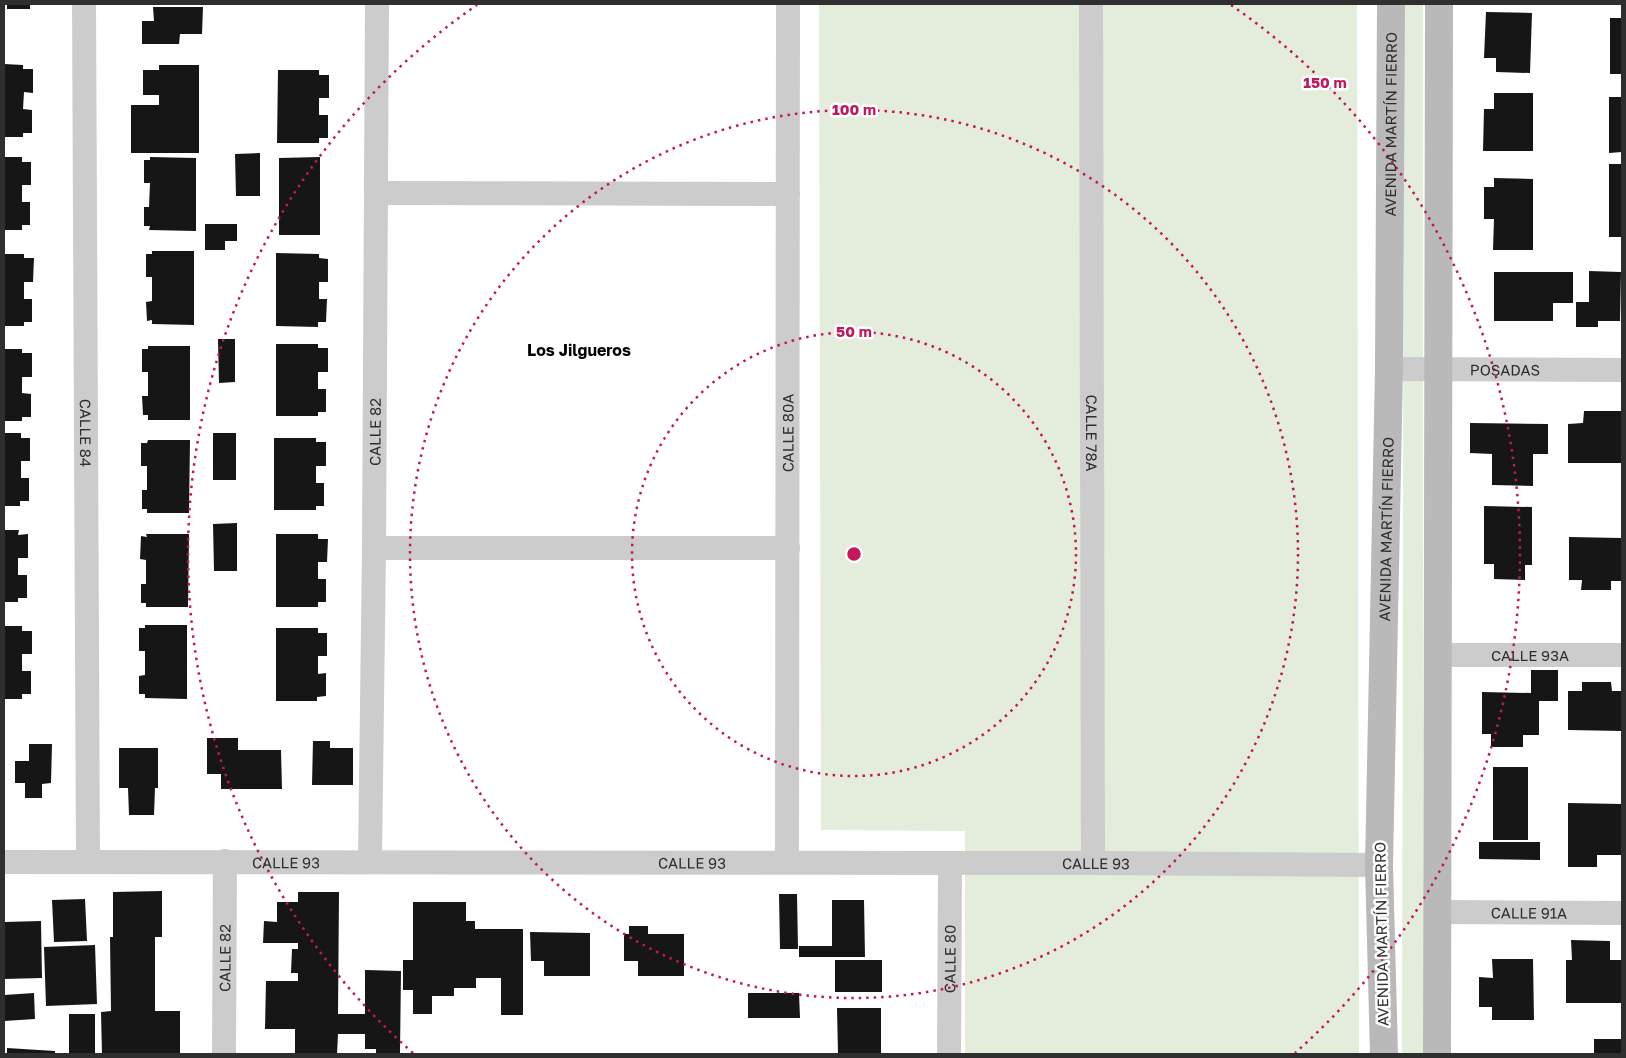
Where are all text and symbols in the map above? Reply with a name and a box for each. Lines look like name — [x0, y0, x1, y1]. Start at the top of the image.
street label: AVENIDA MARTÍN FIERRO — [1381, 32, 1400, 217]
text: 150 m — [1303, 73, 1347, 91]
text: 100 m — [832, 100, 876, 118]
text: 50 m — [836, 322, 872, 340]
district label: Los Jilgueros — [527, 340, 631, 360]
street label: POSADAS — [1470, 360, 1540, 379]
street label: CALLE 80A — [778, 394, 797, 472]
street label: CALLE 78A — [1083, 394, 1101, 472]
street label: CALLE 82 — [365, 398, 384, 466]
street label: CALLE 84 — [77, 399, 95, 467]
street label: AVENIDA MARTÍN FIERRO — [1375, 437, 1397, 622]
centre of rings — [845, 545, 863, 563]
street label: CALLE 93A — [1491, 646, 1569, 664]
street label: AVENIDA MARTÍN FIERRO — [1370, 842, 1392, 1026]
street label: CALLE 93 — [252, 853, 320, 871]
street label: CALLE 93 — [658, 854, 726, 872]
street label: CALLE 93 — [1062, 854, 1130, 872]
street label: CALLE 91A — [1491, 903, 1567, 922]
street label: CALLE 82 — [215, 924, 234, 992]
street label: CALLE 80 — [940, 925, 959, 993]

